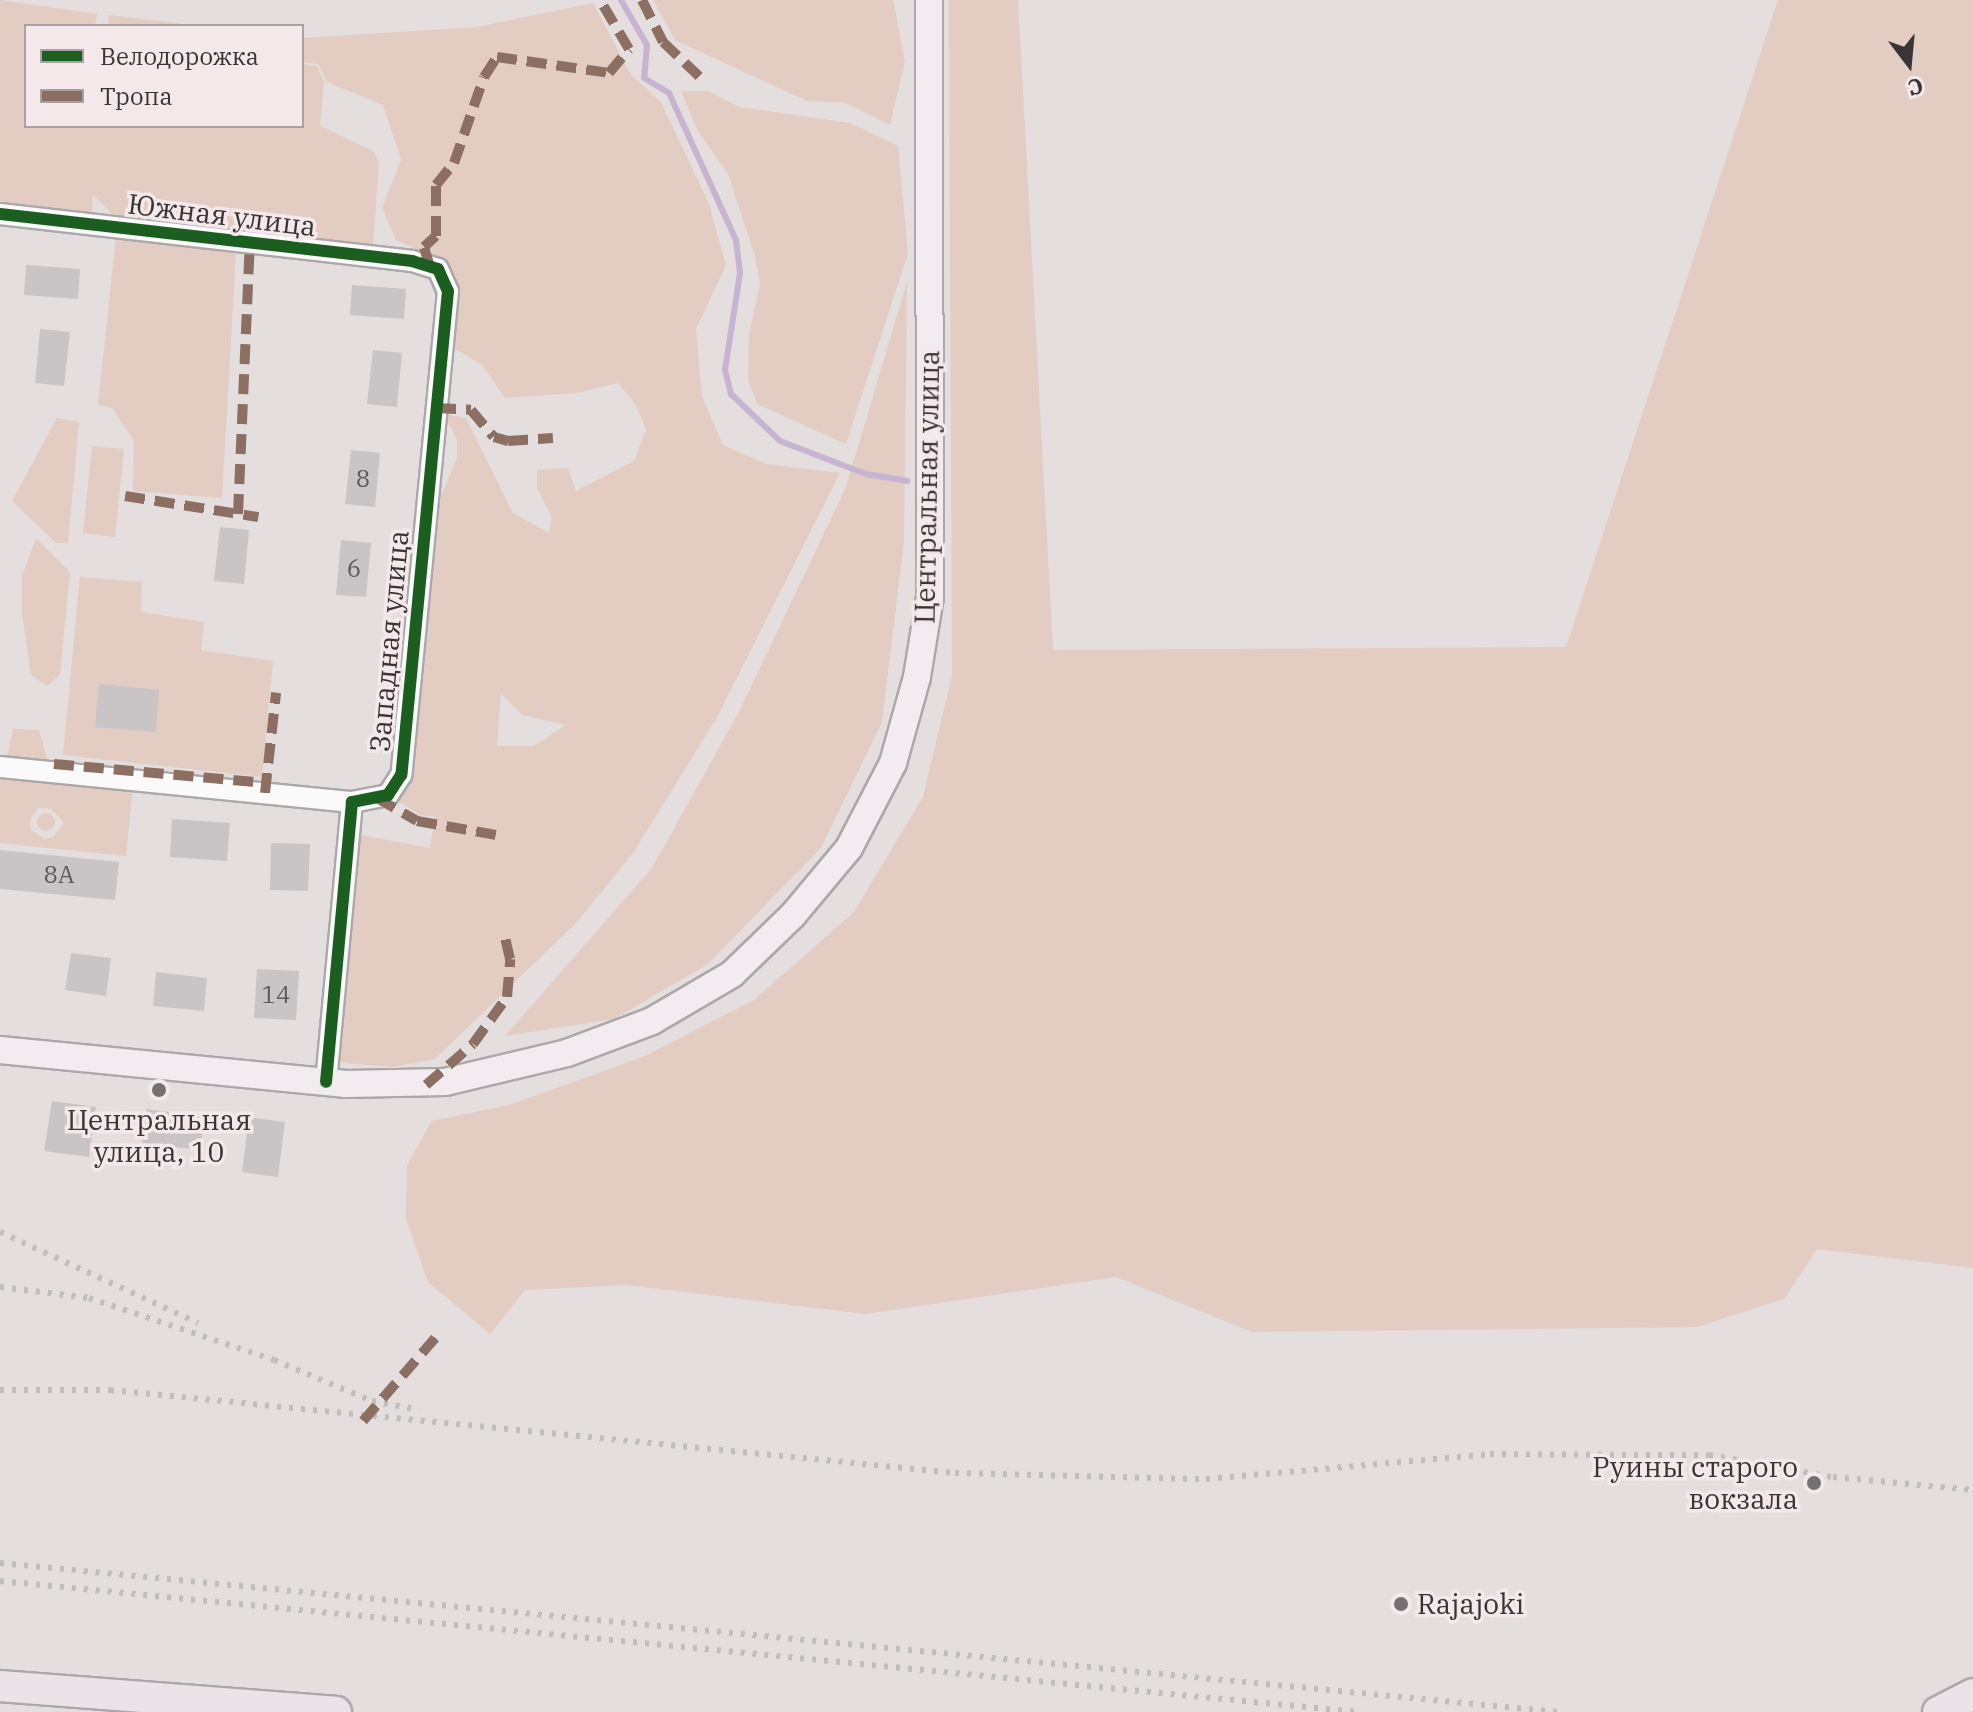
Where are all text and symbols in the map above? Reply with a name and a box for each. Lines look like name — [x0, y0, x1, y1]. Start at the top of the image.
legend — [24, 24, 304, 128]
north arrow — [1869, 24, 1949, 104]
text: Велодорожка — [100, 40, 259, 72]
text: С — [1905, 72, 1927, 104]
text: Тропа — [100, 80, 172, 112]
street label: Южная улица — [126, 187, 318, 243]
street label: Центральная улица — [908, 350, 946, 624]
house number: 8 — [356, 465, 370, 493]
street label: Западная улица — [363, 529, 415, 753]
house number: 6 — [347, 555, 361, 583]
house number: 8А — [44, 861, 74, 889]
house number: 14 — [262, 981, 290, 1009]
marker: Центральная улица, 10 — [150, 1081, 168, 1099]
place label: Центральная улица, 10 — [67, 1103, 251, 1169]
place label: Руины старого вокзала — [1592, 1450, 1798, 1516]
marker: Руины старого вокзала — [1805, 1474, 1823, 1492]
place label: Rajajoki — [1417, 1587, 1524, 1621]
marker: Rajajoki — [1392, 1595, 1410, 1613]

